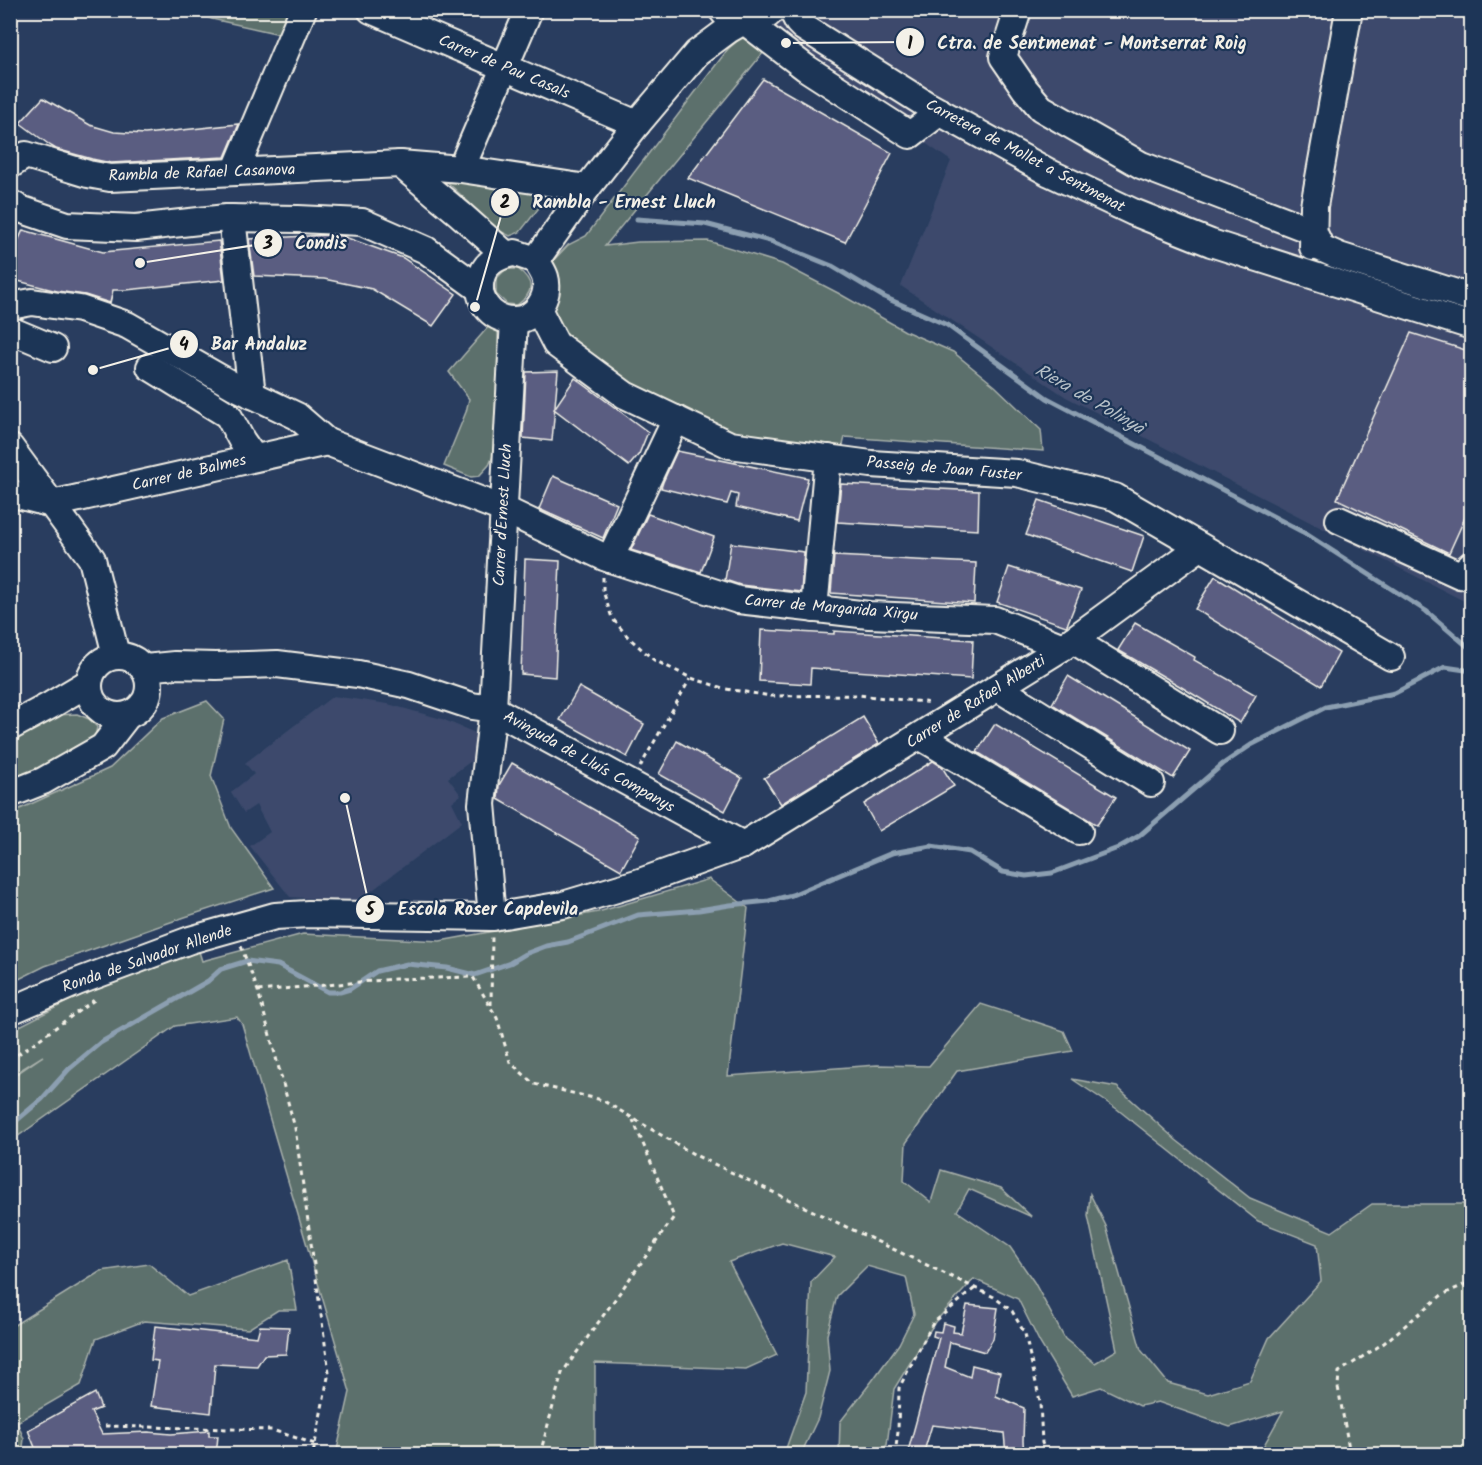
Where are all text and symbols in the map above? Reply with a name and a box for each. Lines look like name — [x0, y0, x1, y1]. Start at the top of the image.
callout: Ctra. de Sentmenat - Montserrat Roig — [895, 24, 1259, 60]
street label: Carrer de Pau Casals — [434, 28, 574, 106]
text: 1 — [907, 30, 913, 59]
text: Ctra. de Sentmenat - Montserrat Roig — [937, 30, 1247, 59]
street label: Carretera de Mollet a Sentmenat — [921, 93, 1130, 220]
street label: Rambla de Rafael Casanova — [108, 157, 296, 189]
callout: Rambla - Ernest Lluch — [490, 184, 727, 220]
text: 2 — [500, 189, 510, 218]
text: Rambla - Ernest Lluch — [532, 189, 716, 218]
callout: Condis — [253, 225, 359, 261]
text: 3 — [262, 230, 273, 259]
text: Condis — [295, 230, 348, 259]
callout: Bar Andaluz — [169, 326, 320, 362]
text: 4 — [179, 331, 189, 360]
text: Bar Andaluz — [211, 331, 307, 360]
water label: Riera de Polinyà — [1029, 357, 1151, 444]
street label: Carrer d'Ernest Lluch — [487, 443, 519, 587]
street label: Carrer de Balmes — [129, 448, 249, 498]
street label: Passeig de Joan Fuster — [866, 450, 1024, 488]
street label: Carrer de Margarida Xirgu — [743, 588, 919, 628]
street label: Carrer de Rafael Alberti — [901, 648, 1052, 755]
street label: Avinguda de Lluís Companys — [499, 704, 679, 820]
callout: Escola Roser Capdevila — [355, 891, 590, 927]
text: 5 — [364, 896, 376, 925]
text: Escola Roser Capdevila — [398, 896, 578, 925]
street label: Ronda de Salvador Allende — [59, 918, 235, 1000]

